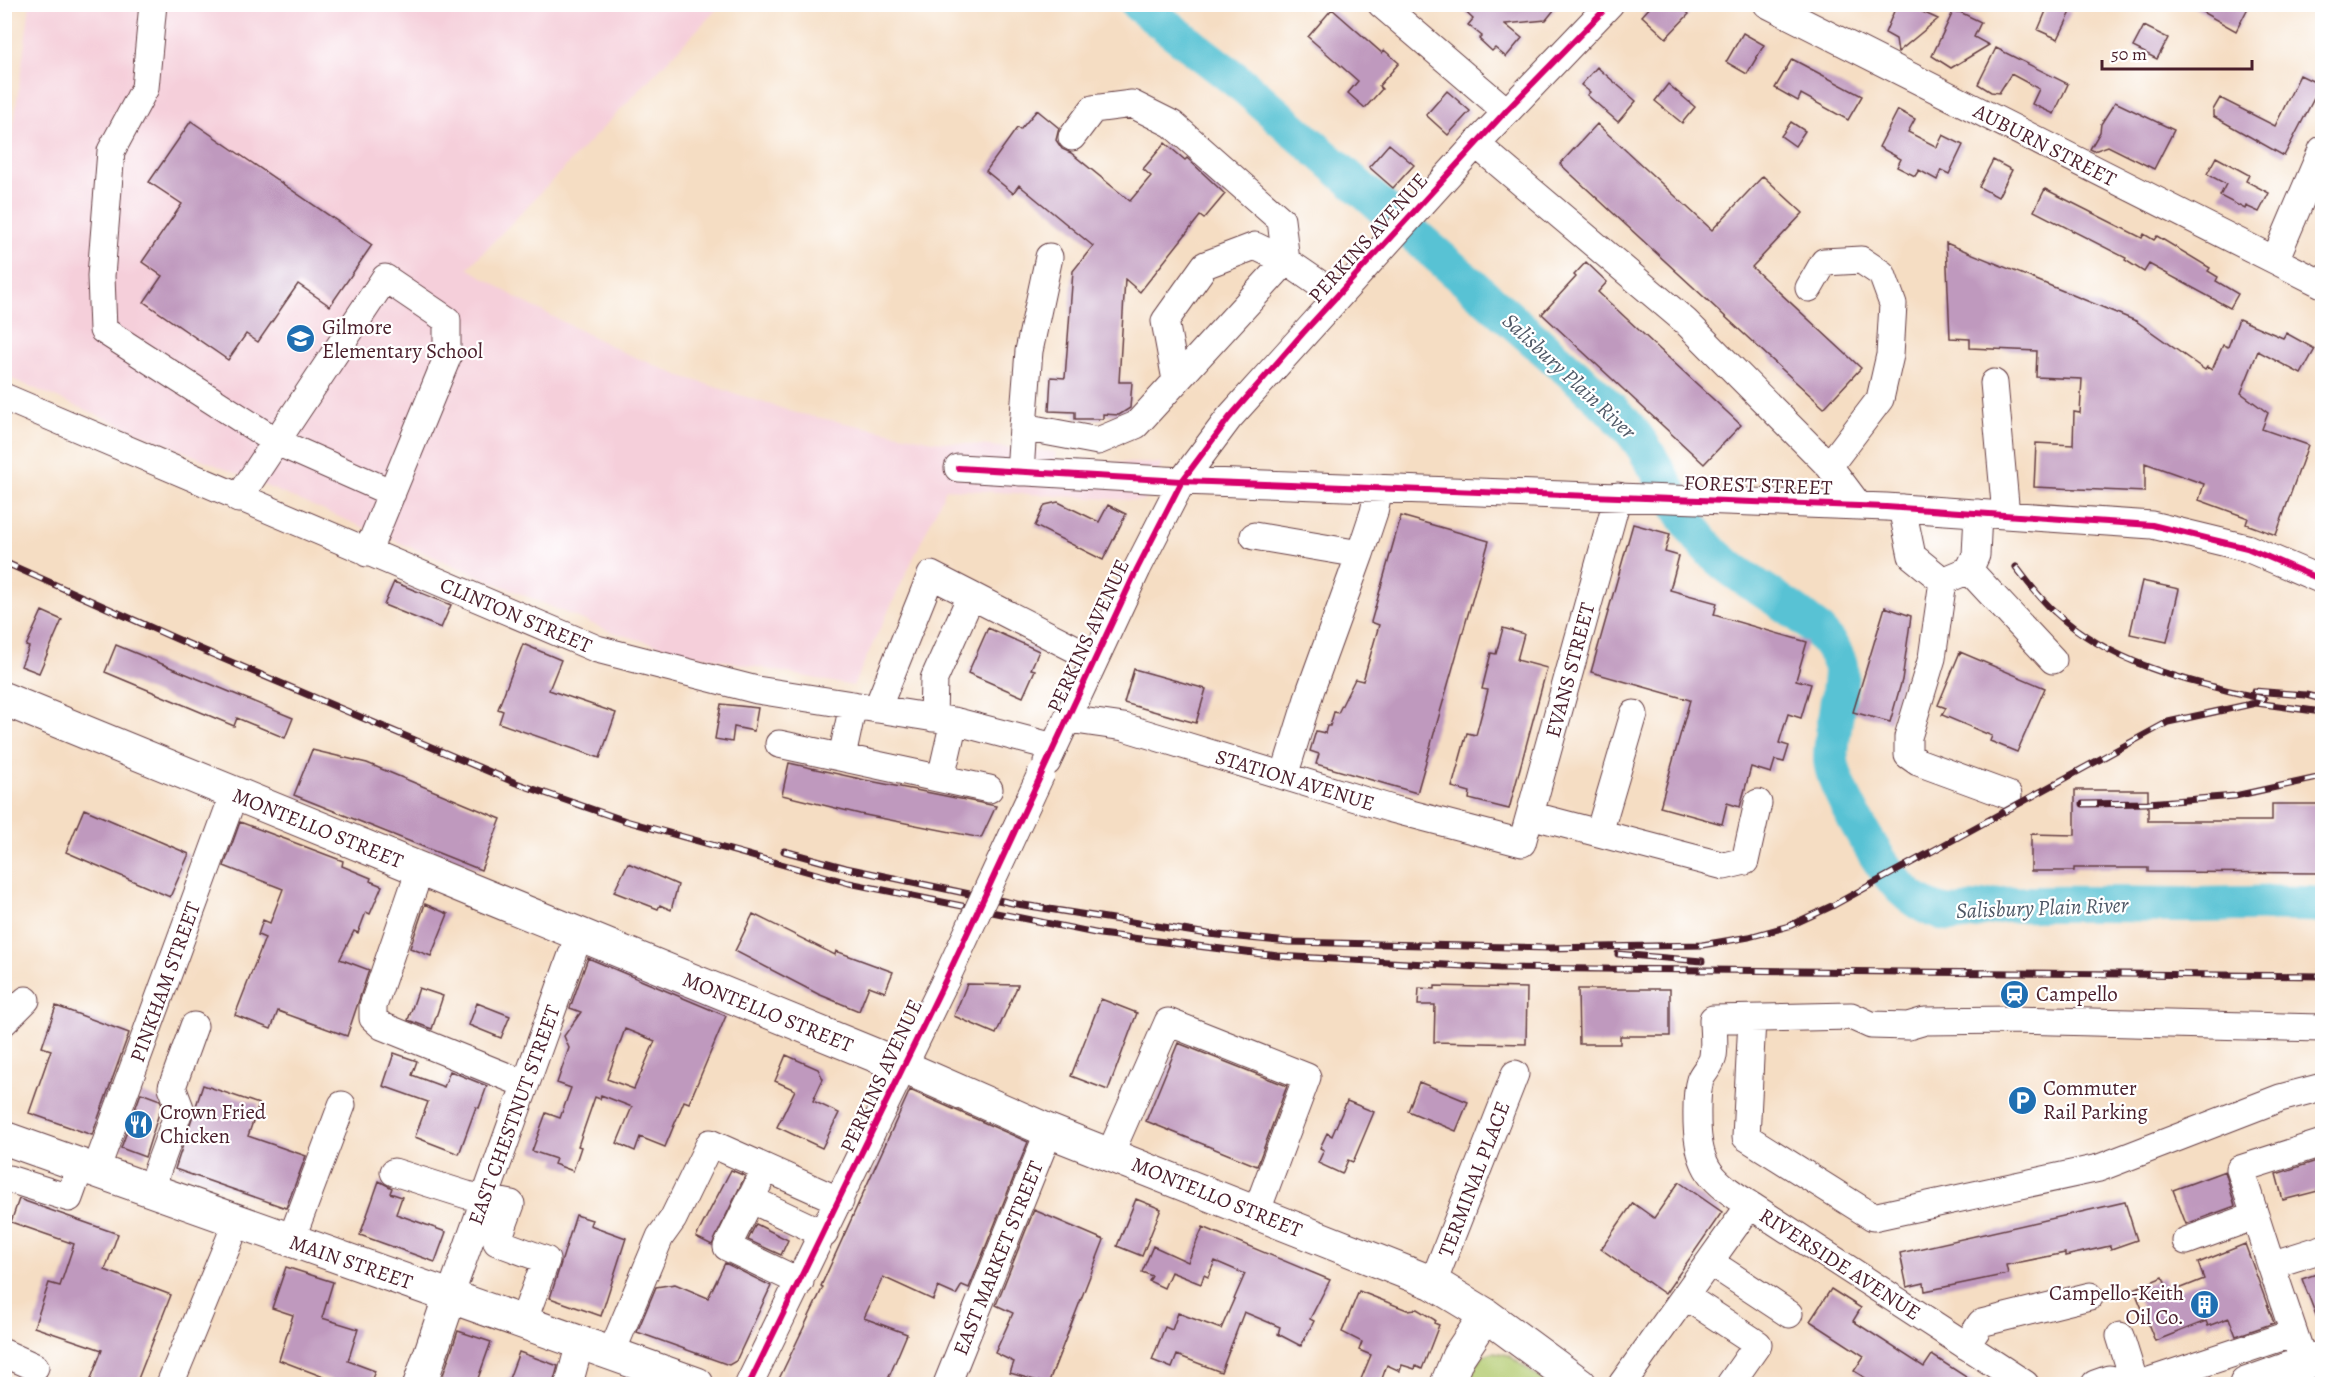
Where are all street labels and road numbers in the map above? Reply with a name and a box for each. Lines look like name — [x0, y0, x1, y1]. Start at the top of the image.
street label: AUBURN STREET — [1968, 96, 2122, 193]
street label: PERKINS AVENUE — [1302, 167, 1434, 309]
street label: FOREST STREET — [1683, 468, 1833, 502]
street label: PERKINS AVENUE — [1040, 555, 1136, 717]
street label: CLINTON STREET — [436, 570, 597, 660]
street label: EVANS STREET — [1539, 599, 1602, 741]
street label: STATION AVENUE — [1212, 742, 1378, 818]
street label: MONTELLO STREET — [228, 781, 408, 875]
street label: PINKHAM STREET — [123, 897, 207, 1066]
street label: MONTELLO STREET — [678, 965, 858, 1059]
street label: PERKINS AVENUE — [833, 995, 929, 1157]
street label: EAST CHESTNUT STREET — [461, 1001, 567, 1229]
street label: TERMINAL PLACE — [1431, 1097, 1517, 1261]
street label: MONTELLO STREET — [1127, 1150, 1307, 1244]
street label: EAST MARKET STREET — [946, 1156, 1050, 1359]
street label: RIVERSIDE AVENUE — [1754, 1201, 1926, 1327]
street label: MAIN STREET — [286, 1228, 417, 1296]

